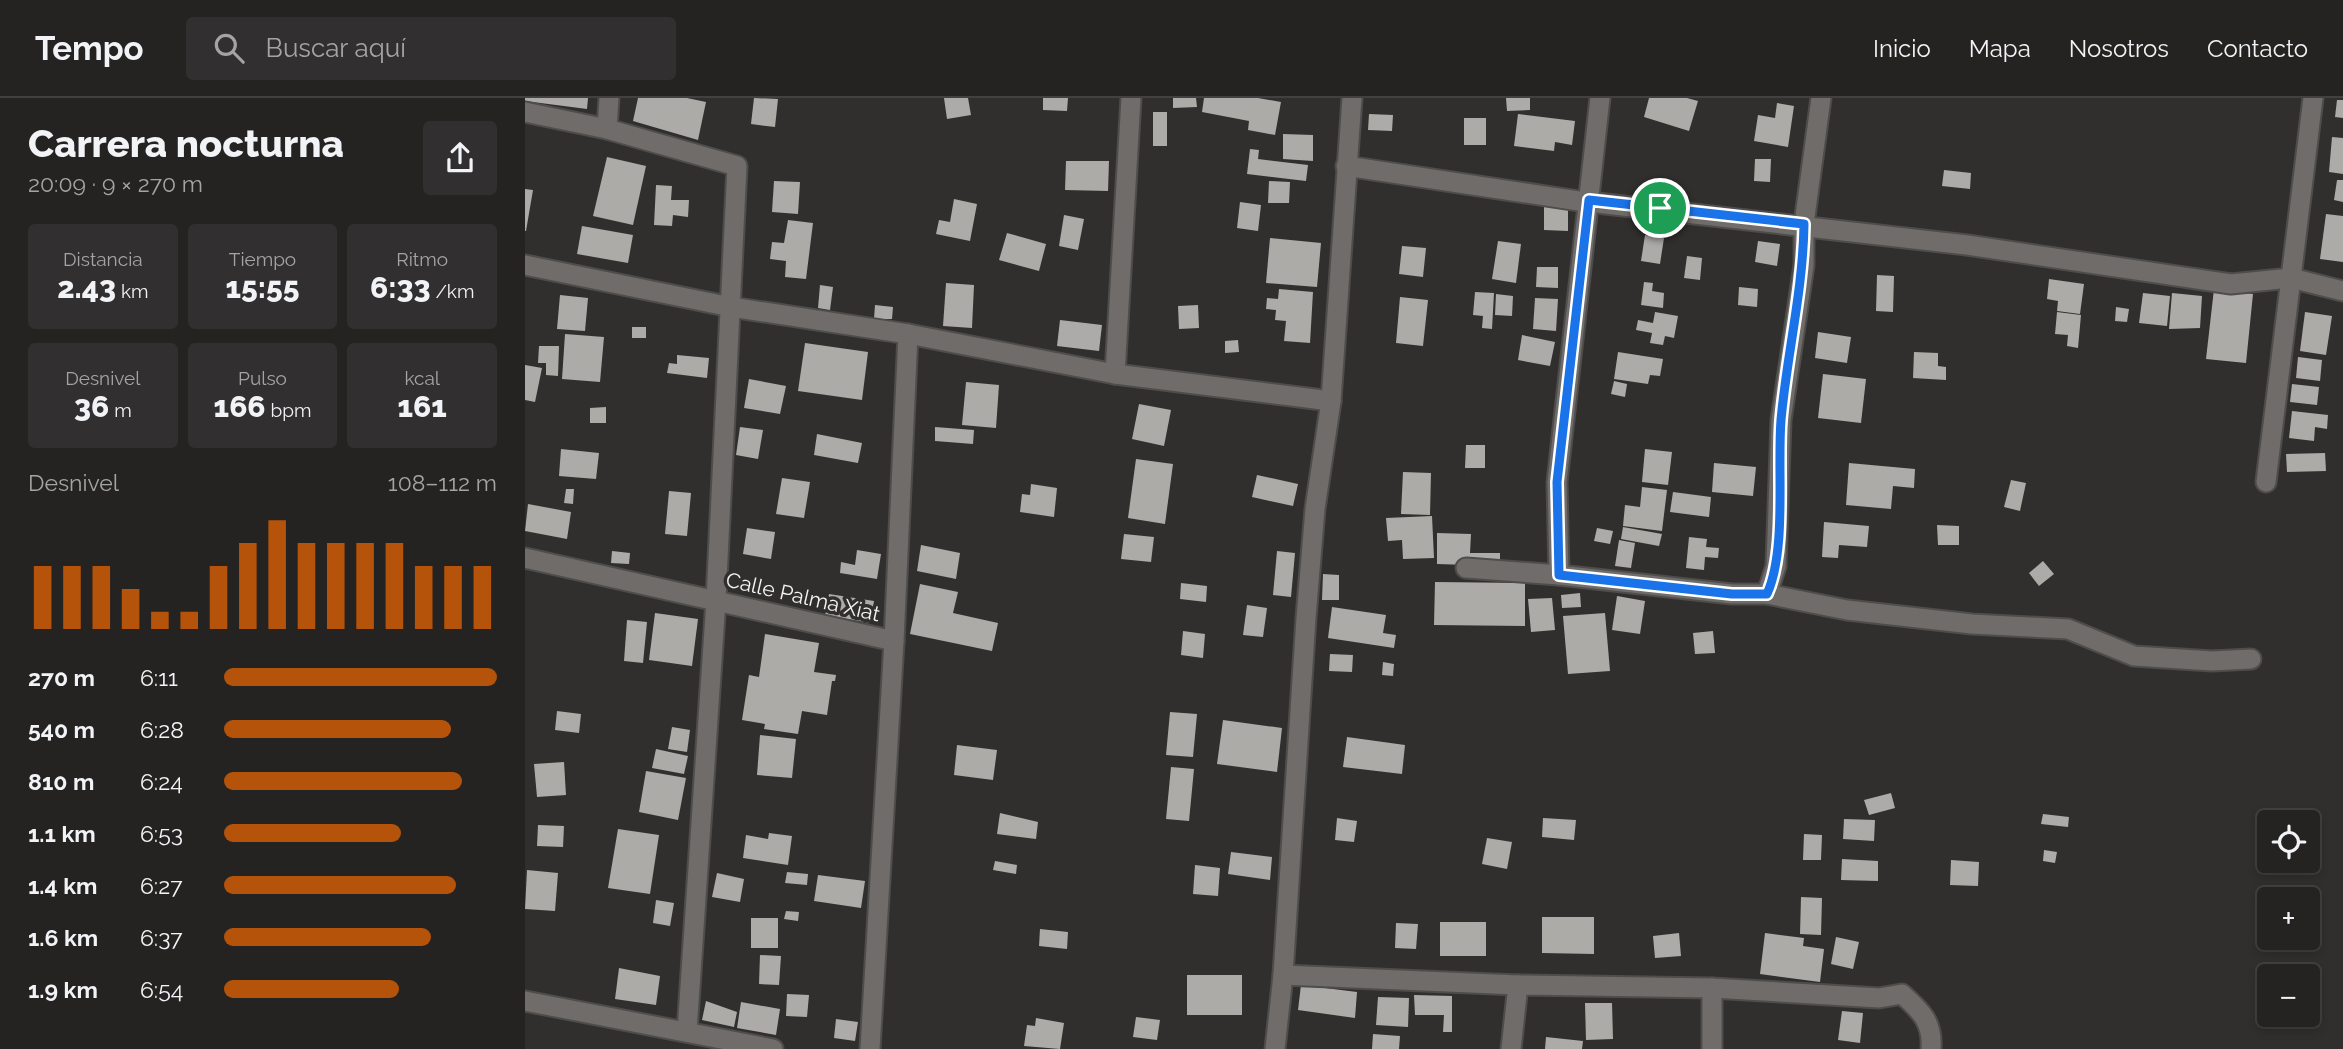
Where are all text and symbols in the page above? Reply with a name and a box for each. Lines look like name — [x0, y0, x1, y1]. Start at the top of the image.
search box — [186, 17, 676, 80]
text: Tempo — [35, 29, 144, 68]
icon: search — [210, 29, 248, 67]
text: Buscar aquí — [266, 33, 406, 63]
text: Inicio — [1873, 34, 1931, 63]
text: Mapa — [1969, 34, 2031, 63]
text: Nosotros — [2069, 34, 2169, 63]
text: Contacto — [2207, 34, 2308, 63]
text: Carrera nocturna — [28, 121, 344, 166]
button: share — [423, 121, 497, 195]
text: 20:09 · 9 × 270 m — [28, 170, 203, 197]
pin — [1630, 178, 1690, 238]
icon: arrive — [1641, 189, 1679, 227]
text: Distancia — [63, 248, 143, 270]
text: Tiempo — [229, 248, 296, 270]
text: Ritmo — [396, 248, 448, 270]
text: 2.43 — [57, 270, 116, 305]
text: 15:55 — [226, 270, 299, 305]
text: 6:33 — [370, 270, 431, 305]
text: km — [116, 280, 149, 302]
text: /km — [431, 280, 474, 302]
text: Desnivel — [65, 367, 140, 389]
text: Pulso — [238, 367, 287, 389]
text: kcal — [404, 367, 440, 389]
text: 36 — [74, 389, 109, 424]
text: 166 — [214, 389, 266, 424]
text: 161 — [398, 389, 447, 424]
text: m — [109, 399, 132, 421]
text: bpm — [266, 399, 311, 421]
text: Desnivel — [28, 469, 119, 496]
text: 108–112 m — [388, 469, 497, 496]
street label: Calle Palma Xiat — [724, 567, 882, 626]
text: 270 m — [28, 664, 95, 691]
text: 6:11 — [140, 664, 178, 691]
text: 540 m — [28, 716, 95, 743]
text: 6:28 — [140, 716, 184, 743]
text: 810 m — [28, 768, 94, 795]
text: 6:24 — [140, 768, 183, 795]
map controls — [2257, 810, 2320, 1027]
button: locate — [2257, 810, 2320, 873]
text: 1.1 km — [28, 820, 96, 847]
text: 6:53 — [140, 820, 183, 847]
text: 1.4 km — [28, 872, 97, 899]
text: 6:27 — [140, 872, 182, 899]
button: + — [2257, 887, 2320, 950]
text: 1.6 km — [28, 924, 98, 951]
text: 6:37 — [140, 924, 183, 951]
button: − — [2257, 964, 2320, 1027]
text: 1.9 km — [28, 976, 98, 1003]
text: 6:54 — [140, 976, 183, 1003]

